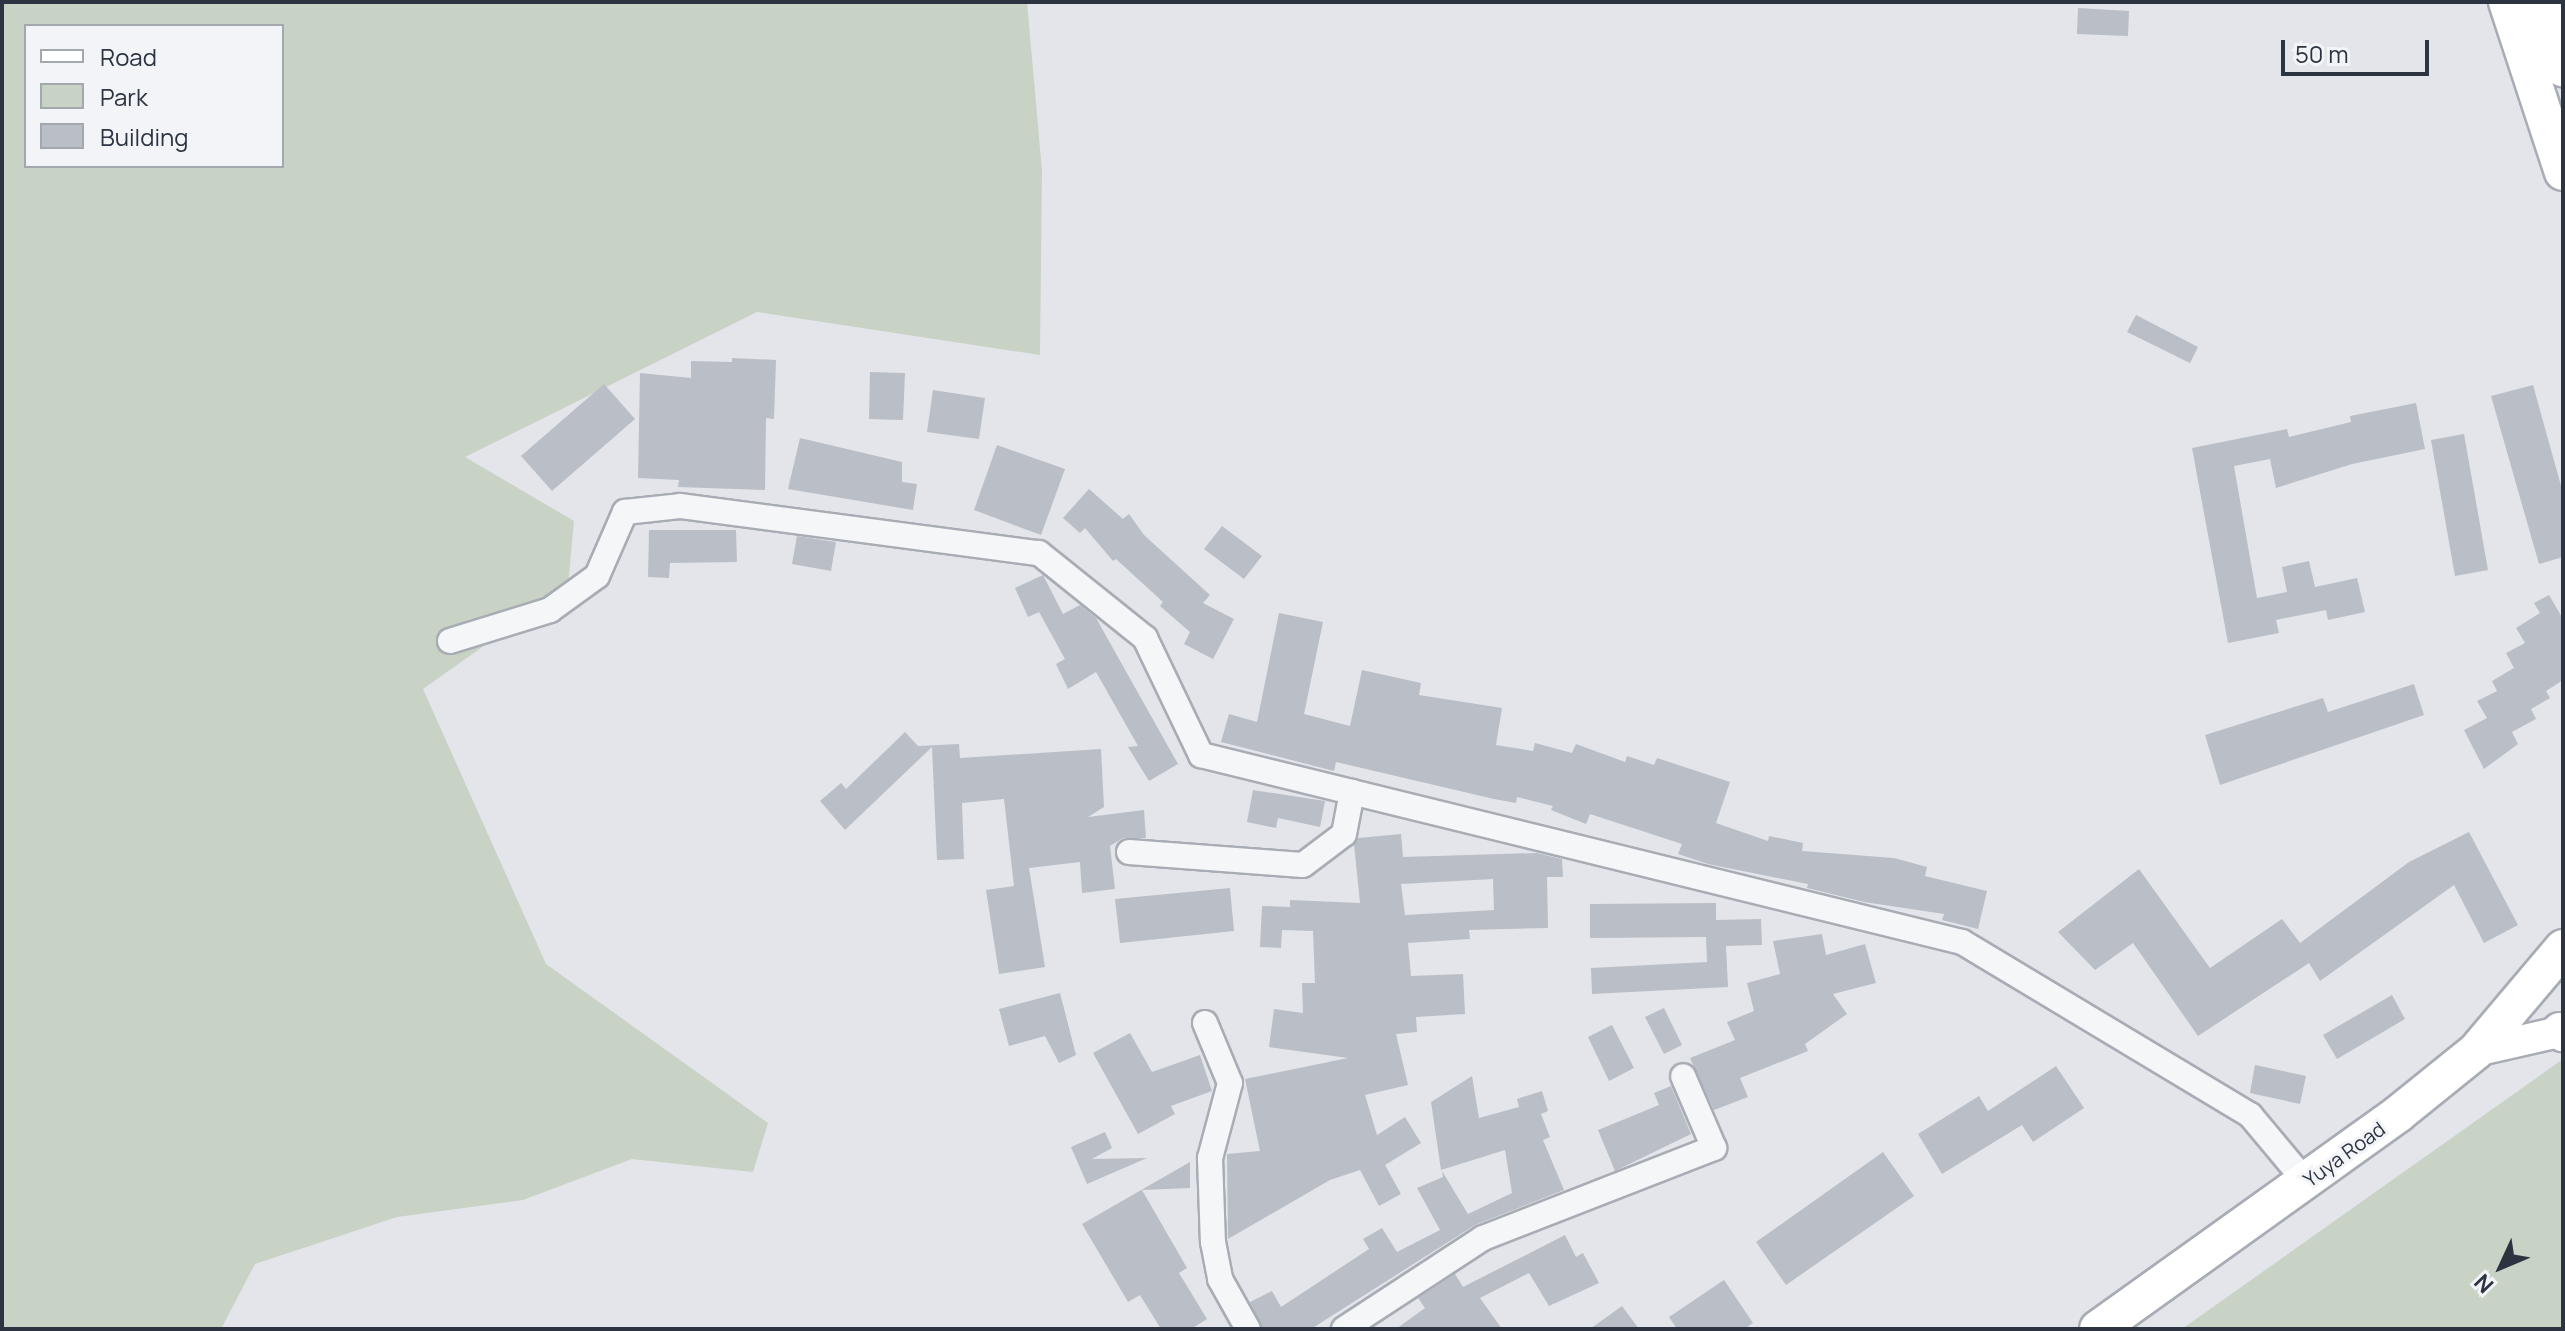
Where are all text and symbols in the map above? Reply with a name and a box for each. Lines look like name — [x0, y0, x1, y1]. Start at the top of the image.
legend — [24, 24, 284, 168]
scale bar — [2285, 24, 2433, 74]
text: 50 m — [2295, 37, 2349, 70]
text: Road — [100, 40, 157, 73]
text: Park — [100, 80, 148, 113]
text: Building — [100, 120, 188, 153]
street label: Yuya Road — [2299, 1116, 2389, 1192]
north arrow — [2461, 1227, 2541, 1307]
text: N — [2467, 1268, 2500, 1300]

